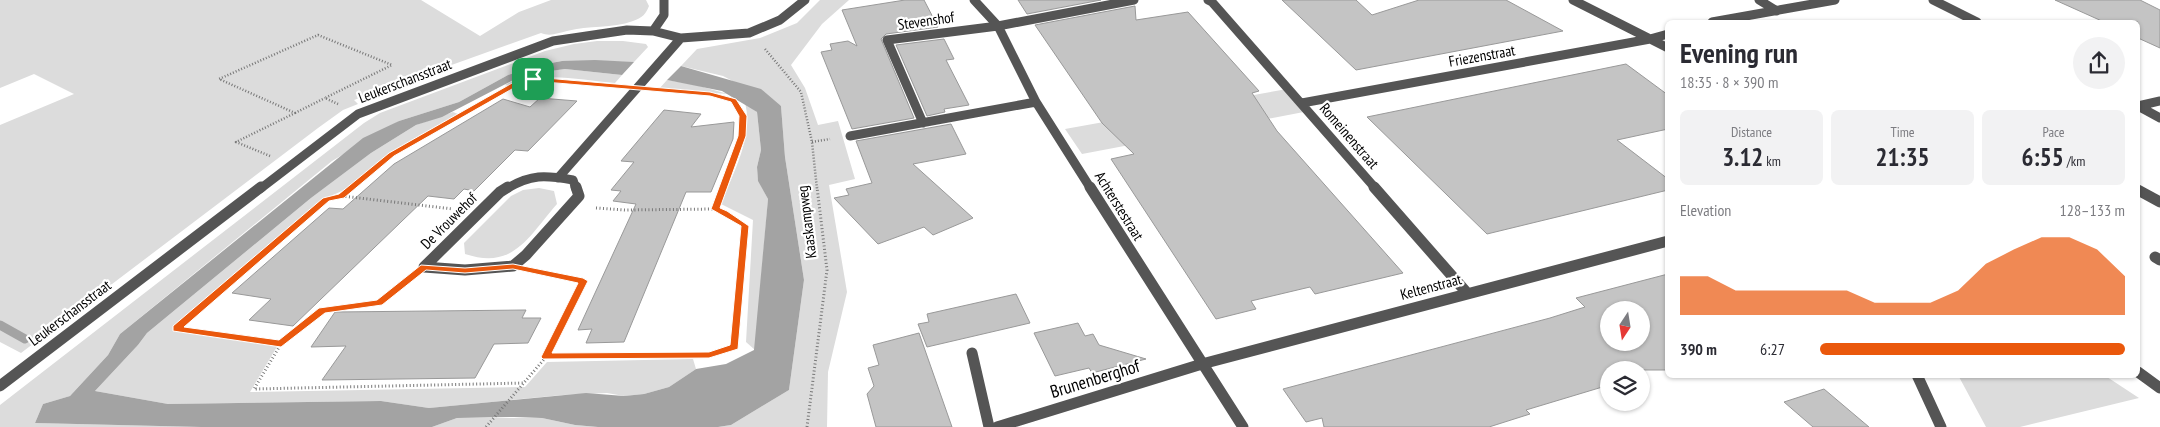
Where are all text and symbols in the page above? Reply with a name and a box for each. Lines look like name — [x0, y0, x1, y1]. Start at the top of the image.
street label: Stevenshof — [896, 7, 957, 34]
text: Evening run — [1680, 34, 1798, 71]
button: share — [2073, 37, 2125, 89]
street label: Friezenstraat — [1447, 40, 1517, 71]
street label: Leukerschansstraat — [356, 54, 454, 107]
pin — [512, 58, 554, 100]
icon: arrive — [519, 65, 547, 93]
text: 18:35 · 8 × 390 m — [1680, 72, 1778, 92]
street label: Romeinenstraat — [1316, 99, 1383, 173]
text: Distance — [1731, 123, 1772, 141]
text: Time — [1890, 123, 1915, 141]
text: Pace — [2042, 123, 2065, 141]
text: 3.12 — [1722, 141, 1763, 173]
text: 21:35 — [1875, 141, 1930, 173]
text: 6:55 — [2022, 141, 2064, 173]
text: km — [1763, 152, 1781, 170]
text: /km — [2064, 152, 2085, 170]
street label: Achterstestraat — [1091, 168, 1148, 244]
street label: Kaaskampweg — [793, 184, 820, 260]
street label: De Vrouwehof — [416, 188, 482, 253]
text: Elevation — [1680, 200, 1731, 220]
text: 128–133 m — [2060, 200, 2125, 220]
street label: Keltenstraat — [1398, 269, 1464, 304]
street label: Leukerschansstraat — [25, 275, 115, 350]
north arrow — [1600, 301, 1650, 351]
map controls — [1600, 301, 1650, 411]
text: 390 m — [1680, 339, 1717, 359]
text: 6:27 — [1760, 339, 1785, 359]
street label: Brunenberghof — [1047, 354, 1144, 403]
button: layers — [1600, 361, 1650, 411]

